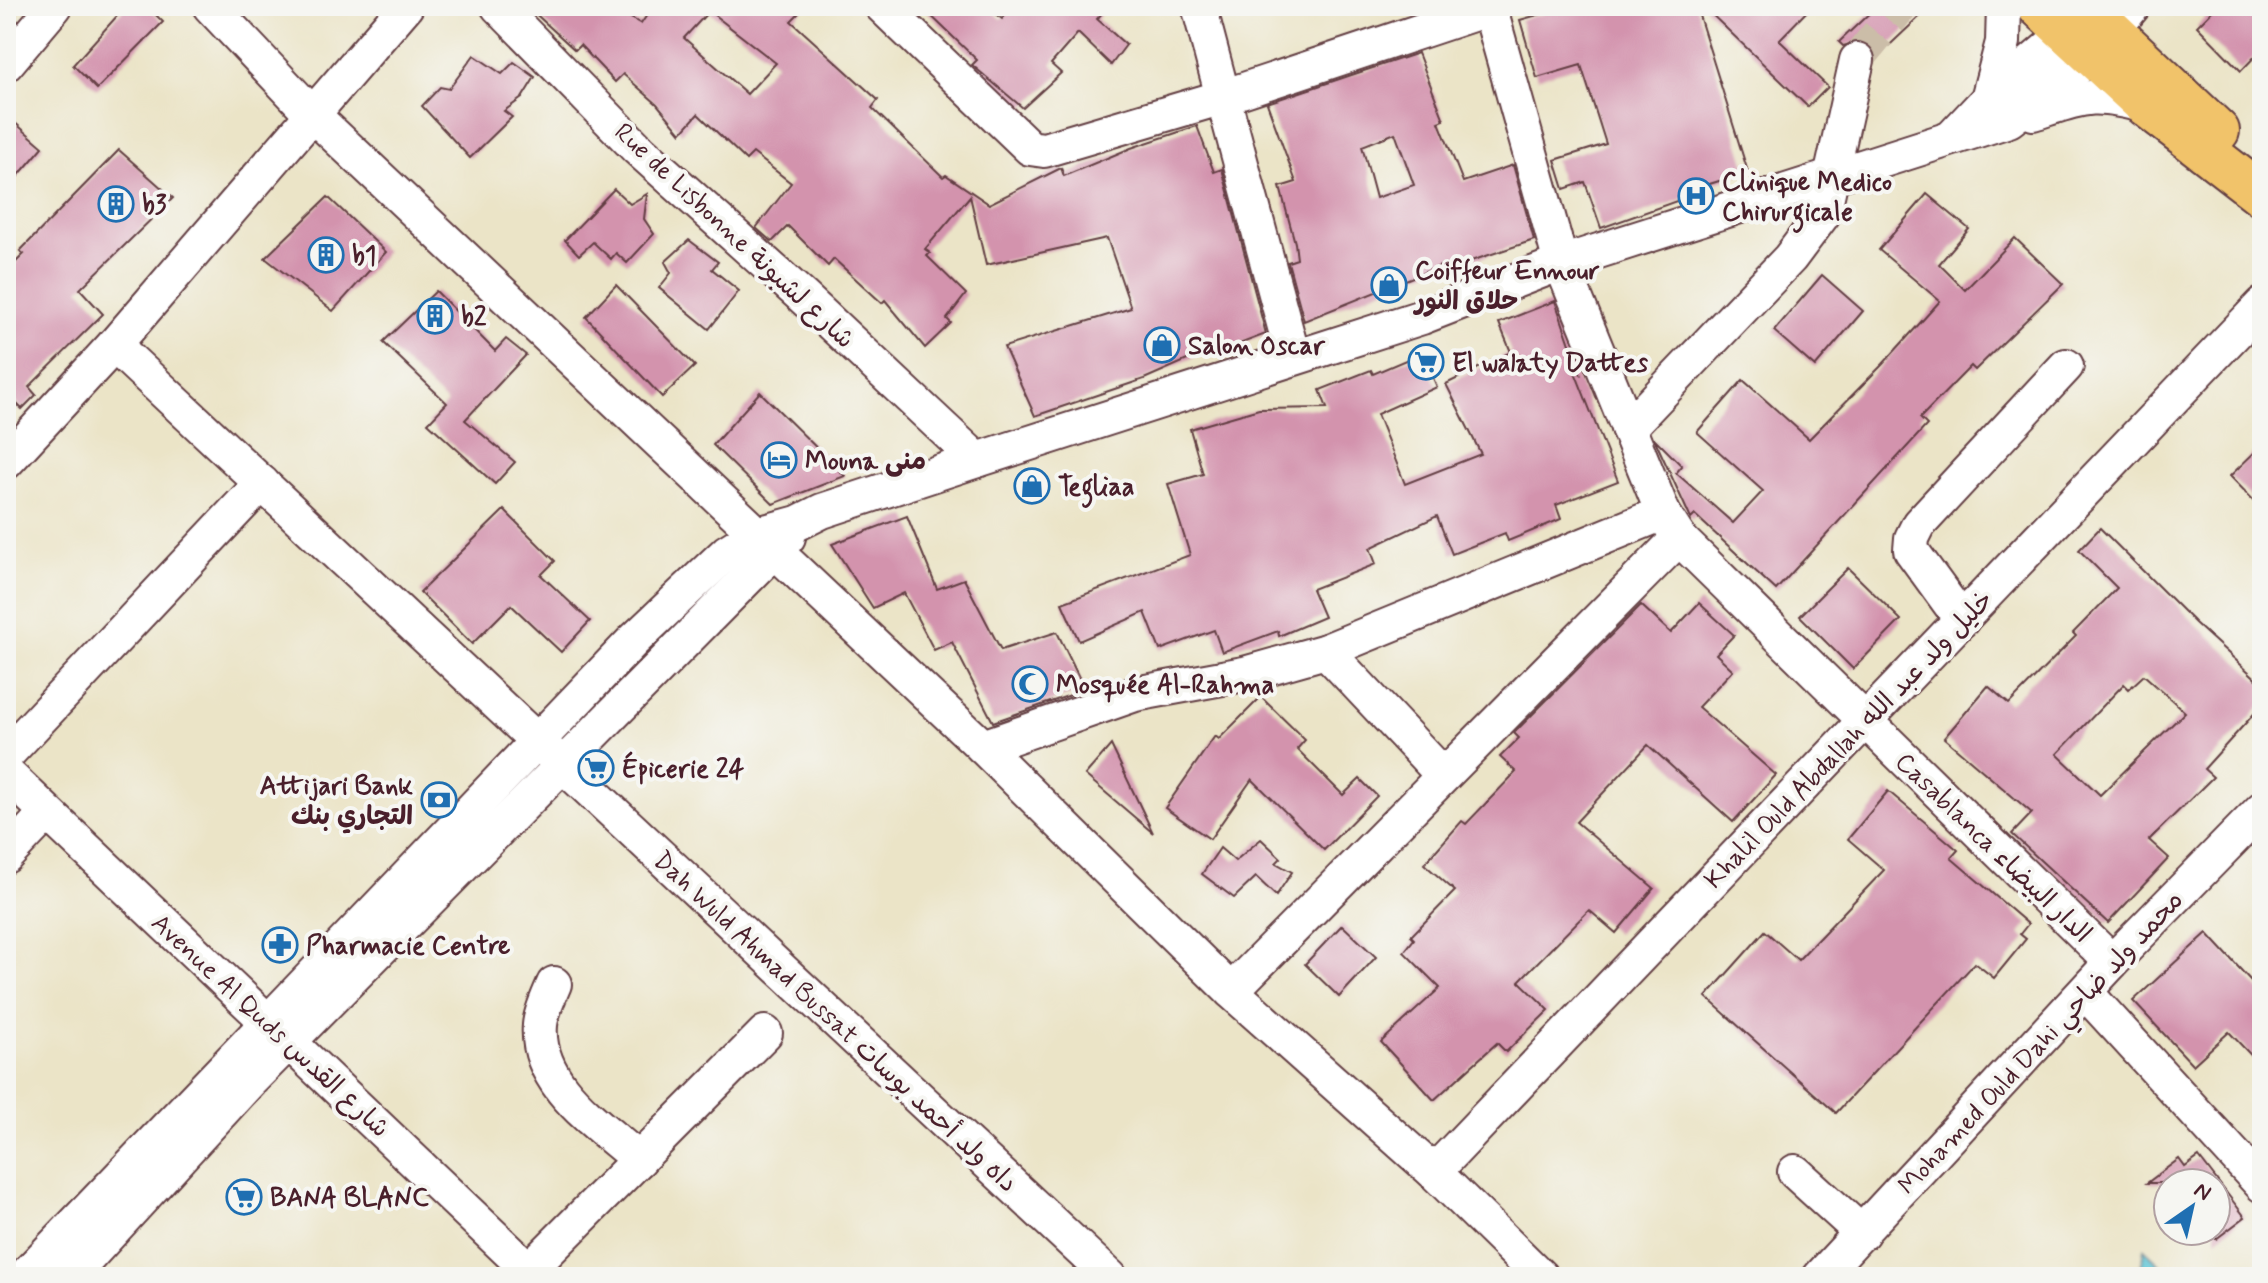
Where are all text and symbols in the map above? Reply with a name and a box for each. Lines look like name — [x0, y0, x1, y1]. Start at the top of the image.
street label: Rue de Lisbonne شارع لشبونة — [606, 116, 861, 357]
place label: Clinique Medico Chirurgicale — [1722, 166, 1892, 233]
hospital icon: Clinique Medico Chirurgicale — [1677, 177, 1715, 215]
building icon: b3 — [97, 185, 135, 223]
place label: b3 — [142, 189, 167, 223]
building icon: b1 — [307, 236, 345, 274]
place label: b1 — [352, 240, 376, 274]
place label: Coiffeur Ennour حلاق النور — [1413, 255, 1600, 319]
shop icon: Coiffeur Ennour حلاق النور — [1370, 266, 1408, 304]
building icon: b2 — [416, 297, 454, 335]
place label: b2 — [461, 301, 487, 335]
shop icon: Salon Oscar — [1143, 326, 1181, 364]
place label: Salon Oscar — [1188, 330, 1326, 364]
supermarket icon: El walaty Dattes — [1407, 343, 1445, 381]
place label: El walaty Dattes — [1452, 347, 1648, 381]
hotel icon: Mouna منى — [760, 441, 798, 479]
place label: Mouna منى — [805, 445, 926, 479]
shop icon: Tegliaa — [1013, 467, 1051, 505]
place label: Tegliaa — [1058, 471, 1135, 508]
street label: Khalil Ould Abdallah خليل ولد عبد الله — [1697, 584, 2001, 897]
mosque icon: Mosquée Al-Rahma — [1011, 665, 1049, 703]
place label: Mosquée Al-Rahma — [1056, 669, 1274, 703]
street label: Casablanca الدار البيضاء — [1887, 746, 2098, 951]
supermarket icon: Épicerie 24 — [577, 749, 615, 787]
place label: Épicerie 24 — [622, 751, 744, 787]
place label: Attijari Bank التجاري بنك — [260, 770, 413, 834]
bank icon: Attijari Bank التجاري بنك — [420, 781, 458, 819]
street label: Dah Wuld Ahmad Bussat داه ولد أحمد بوسات — [645, 844, 1024, 1201]
street label: Mohamed Ould Dahi محمد ولد ضاحي — [1891, 884, 2195, 1205]
street label: Avenue Al Quds شارع القدس — [143, 907, 396, 1146]
pharmacy icon: Pharmacie Centre — [261, 926, 299, 964]
place label: Pharmacie Centre — [306, 930, 510, 964]
north arrow — [2152, 1167, 2232, 1247]
text: N — [2188, 1176, 2216, 1208]
supermarket icon: BANA BLANC — [225, 1178, 263, 1216]
place label: BANA BLANC — [270, 1182, 429, 1216]

